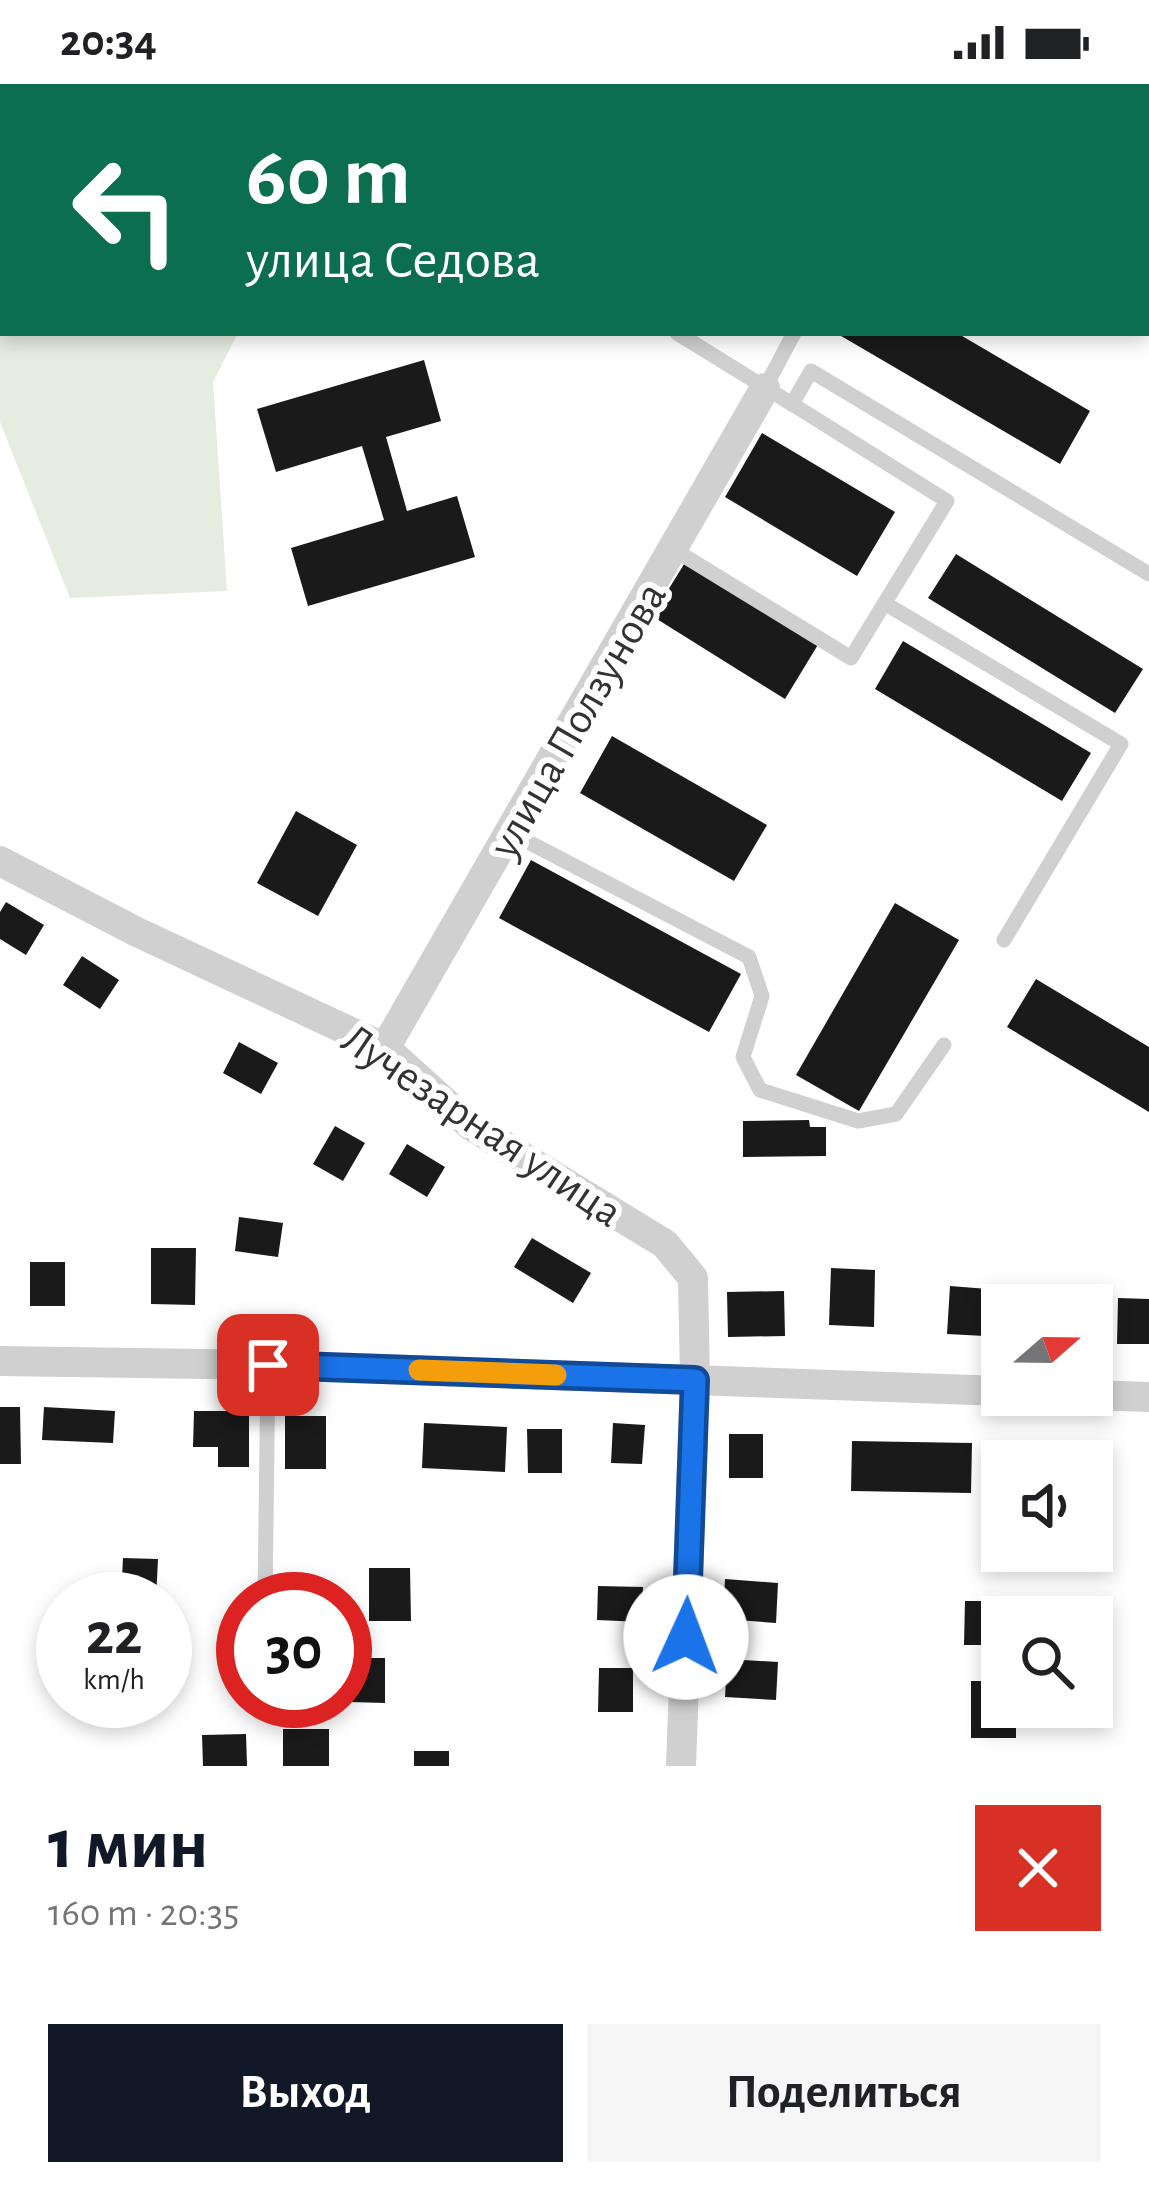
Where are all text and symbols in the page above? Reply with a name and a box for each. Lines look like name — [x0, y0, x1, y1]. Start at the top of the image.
text: 20:34 — [60, 19, 157, 64]
icon: left — [48, 132, 204, 288]
text: 60 m — [246, 136, 411, 220]
text: улица Седова — [246, 234, 540, 288]
street label: улица Ползунова — [481, 575, 675, 866]
street label: Лучезарная улица — [334, 1016, 630, 1236]
north arrow — [981, 1284, 1113, 1416]
map controls — [981, 1284, 1113, 1728]
pin — [217, 1314, 319, 1416]
icon: arrive — [235, 1332, 301, 1398]
button: sound — [981, 1440, 1113, 1572]
speed limit sign: 30 — [216, 1572, 372, 1728]
position arrow — [623, 1574, 749, 1700]
button: search — [981, 1596, 1113, 1728]
text: 22 — [86, 1605, 142, 1665]
text: km/h — [83, 1665, 145, 1695]
button: close — [975, 1805, 1101, 1931]
text: 1 мин — [48, 1809, 209, 1881]
text: 160 m · 20:35 — [48, 1894, 239, 1933]
button: Выход — [48, 2024, 563, 2162]
button: Поделиться — [587, 2024, 1101, 2162]

